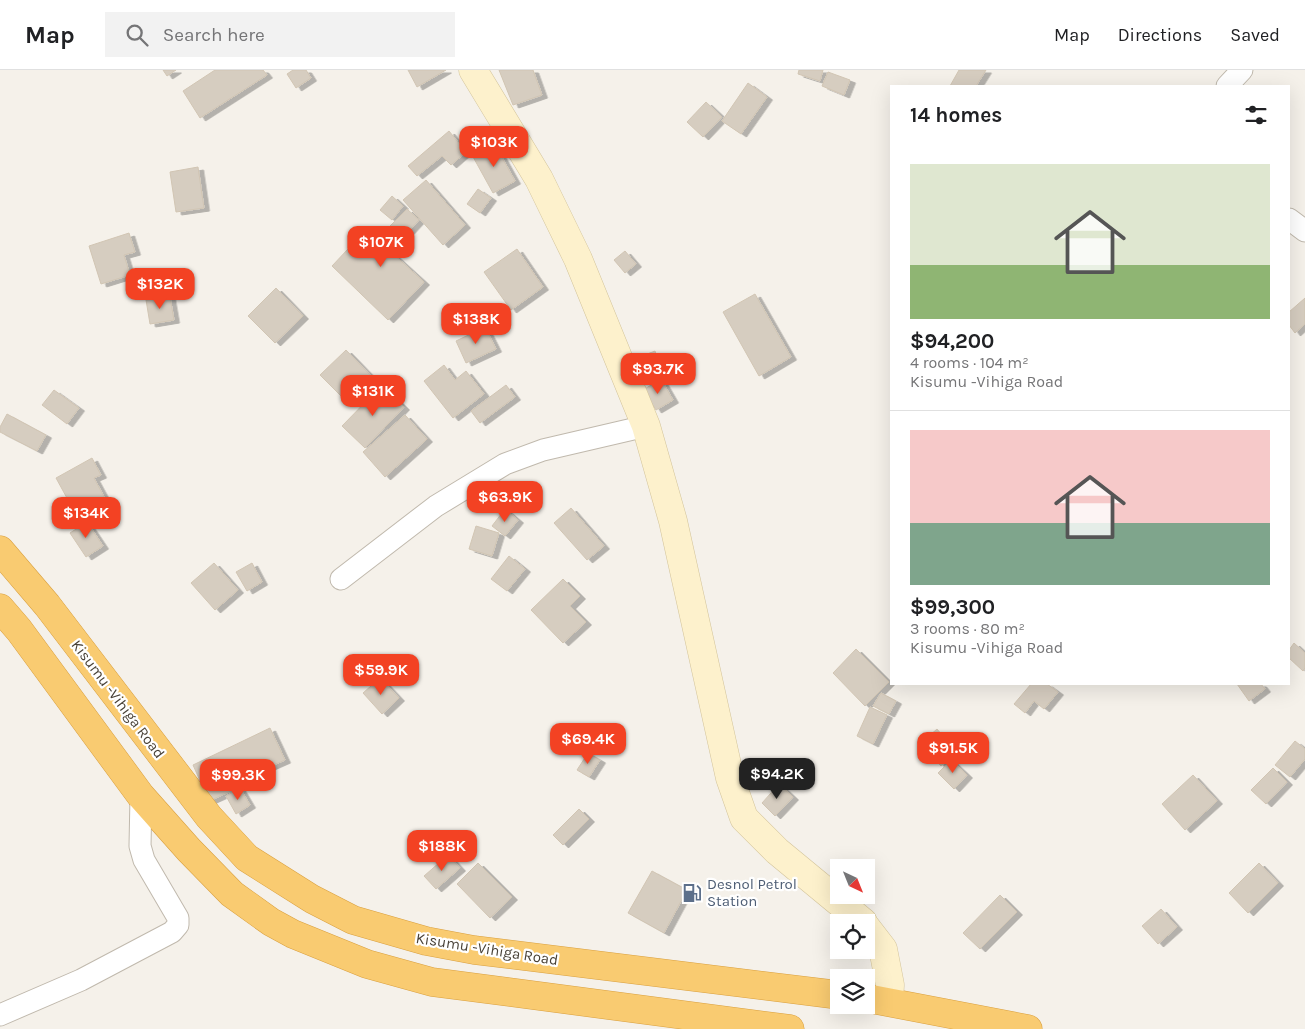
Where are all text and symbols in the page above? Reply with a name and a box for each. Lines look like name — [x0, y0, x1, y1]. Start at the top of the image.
search box — [105, 12, 455, 57]
text: Map — [25, 21, 75, 49]
icon: search — [123, 21, 151, 49]
text: Search here — [163, 24, 265, 46]
text: Map — [1054, 24, 1090, 46]
text: Directions — [1118, 24, 1202, 46]
text: Saved — [1230, 24, 1280, 46]
icon: filters — [1242, 101, 1270, 129]
text: 14 homes — [910, 103, 1002, 127]
pin: $103K — [459, 126, 529, 168]
text: $103K — [470, 132, 518, 151]
icon: home — [1045, 197, 1135, 287]
pin: $107K — [346, 226, 416, 268]
text: $107K — [358, 232, 404, 251]
pin: $132K — [125, 268, 195, 310]
text: $132K — [137, 274, 183, 293]
pin: $138K — [441, 302, 511, 345]
text: $138K — [452, 309, 500, 328]
text: $94,200 — [910, 329, 994, 353]
pin: $93.7K — [617, 352, 699, 395]
text: 4 rooms · 104 m² — [910, 353, 1029, 372]
text: $93.7K — [632, 359, 684, 378]
text: Kisumu -Vihiga Road — [910, 372, 1063, 391]
pin: $131K — [338, 374, 408, 417]
text: $131K — [352, 381, 394, 400]
icon: home — [1045, 462, 1135, 552]
pin: $63.9K — [464, 480, 546, 523]
text: $63.9K — [478, 487, 532, 506]
pin: $134K — [51, 496, 121, 539]
text: $134K — [63, 503, 109, 522]
text: $99,300 — [910, 595, 995, 619]
text: 3 rooms · 80 m² — [910, 619, 1025, 638]
street label: Kisumu -Vihiga Road — [68, 636, 168, 762]
text: Kisumu -Vihiga Road — [910, 638, 1063, 657]
pin: $59.9K — [340, 654, 422, 696]
text: $59.9K — [354, 660, 408, 679]
pin: $69.4K — [547, 722, 629, 765]
text: $69.4K — [561, 729, 615, 748]
pin: $91.5K — [912, 732, 994, 774]
text: $91.5K — [928, 738, 978, 757]
pin: $99.3K — [197, 758, 279, 801]
pin: $94.2K — [736, 758, 818, 800]
text: $94.2K — [750, 764, 804, 783]
text: $99.3K — [211, 765, 265, 784]
pin: $188K — [407, 830, 477, 872]
text: $188K — [418, 836, 466, 855]
north arrow — [830, 859, 875, 904]
map controls — [830, 859, 875, 1014]
place label: Desnol Petrol Station — [707, 875, 797, 910]
fuel station icon: Desnol Petrol Station — [681, 882, 703, 904]
button: locate — [830, 914, 875, 959]
street label: Kisumu -Vihiga Road — [415, 929, 559, 969]
button: layers — [830, 969, 875, 1014]

